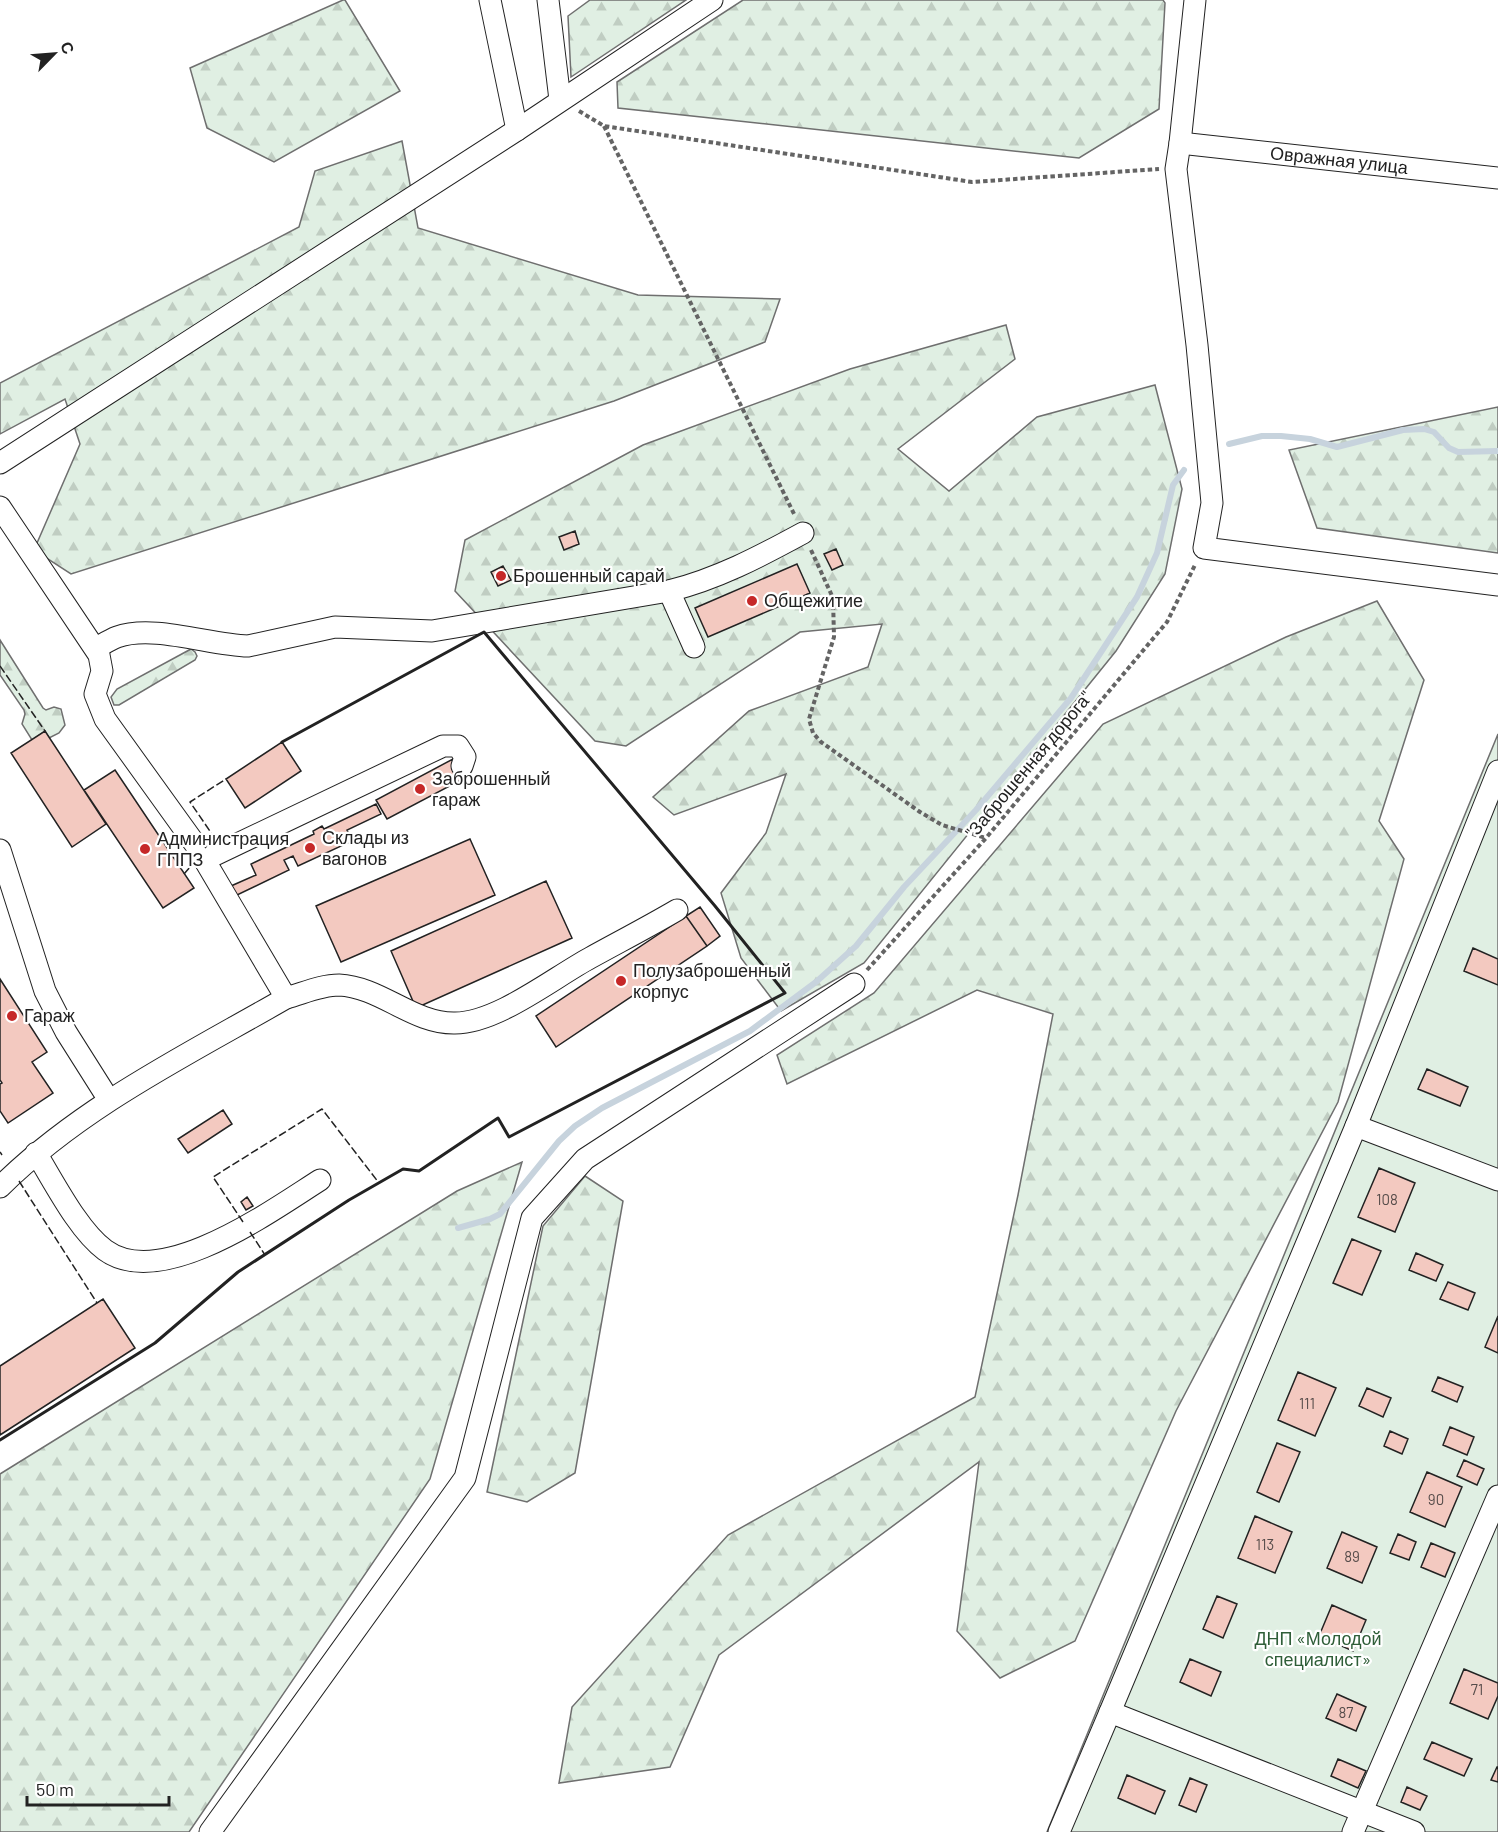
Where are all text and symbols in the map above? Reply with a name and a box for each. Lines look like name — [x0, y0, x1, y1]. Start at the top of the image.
north arrow — [24, 24, 84, 84]
text: С — [57, 38, 79, 57]
street label: Овражная улица — [1269, 141, 1410, 178]
place label: Брошенный сарай — [513, 564, 665, 586]
marker: Брошенный сарай — [494, 569, 508, 583]
place label: Общежитие — [764, 589, 863, 611]
marker: Общежитие — [745, 594, 759, 608]
street label: "Заброшенная дорога" — [960, 686, 1096, 842]
place label: Заброшенный гараж — [432, 767, 551, 810]
marker: Заброшенный гараж — [413, 782, 427, 796]
place label: Склады из вагонов — [322, 826, 409, 869]
place label: Администрация ГППЗ — [157, 827, 289, 870]
marker: Склады из вагонов — [303, 841, 317, 855]
marker: Администрация ГППЗ — [138, 842, 152, 856]
place label: Полузаброшенный корпус — [633, 959, 791, 1002]
marker: Полузаброшенный корпус — [614, 974, 628, 988]
place label: Гараж — [24, 1004, 75, 1026]
marker: Гараж — [5, 1009, 19, 1023]
house number: 108 — [1376, 1190, 1398, 1208]
house number: 111 — [1299, 1394, 1315, 1412]
house number: 90 — [1428, 1490, 1444, 1508]
house number: 113 — [1256, 1535, 1274, 1553]
house number: 89 — [1344, 1547, 1360, 1565]
park label: ДНП «Молодой специалист» — [1254, 1627, 1382, 1670]
house number: 71 — [1471, 1680, 1483, 1698]
house number: 87 — [1339, 1703, 1353, 1721]
scale bar — [27, 1769, 170, 1807]
text: 50 m — [36, 1778, 74, 1800]

